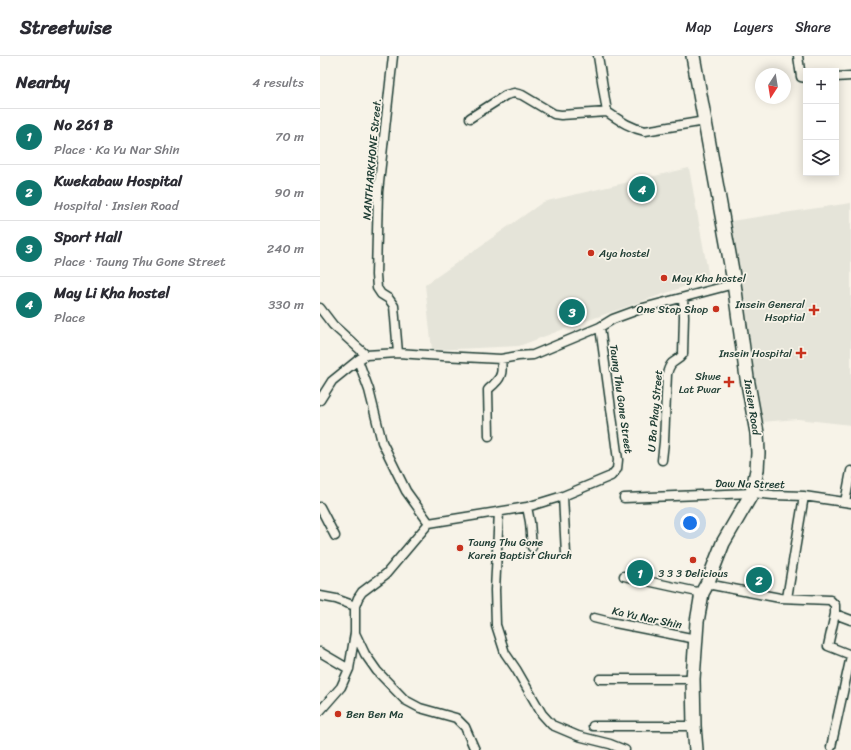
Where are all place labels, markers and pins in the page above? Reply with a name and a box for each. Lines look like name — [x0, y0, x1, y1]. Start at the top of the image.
pin: 4 — [629, 174, 655, 204]
place label: Aya hostel — [598, 244, 650, 263]
marker: Aya hostel — [586, 248, 596, 258]
place label: May Kha hostel — [672, 269, 747, 288]
marker: May Kha hostel — [659, 273, 669, 283]
place label: Insein General Hsoptial — [734, 295, 806, 327]
pin: 3 — [559, 297, 585, 327]
place label: One Stop Shop — [637, 300, 708, 319]
marker: One Stop Shop — [711, 304, 721, 314]
marker: Insein General Hsoptial — [808, 304, 820, 316]
place label: Insein Hospital — [718, 344, 793, 363]
marker: Insein Hospital — [795, 347, 807, 359]
place label: Shwe Lat Pwar — [679, 367, 721, 399]
marker: Shwe Lat Pwar — [724, 377, 734, 387]
place label: Taung Thu Gone Karen Baptist Church — [468, 533, 572, 565]
marker: Taung Thu Gone Karen Baptist Church — [455, 543, 465, 553]
marker: 3 3 3 Delicious — [688, 555, 698, 565]
pin: 1 — [627, 558, 653, 588]
place label: 3 3 3 Delicious — [658, 564, 728, 583]
pin: 2 — [746, 565, 772, 595]
place label: Ben Ben Ma — [346, 705, 404, 724]
marker: Ben Ben Ma — [333, 709, 343, 719]

